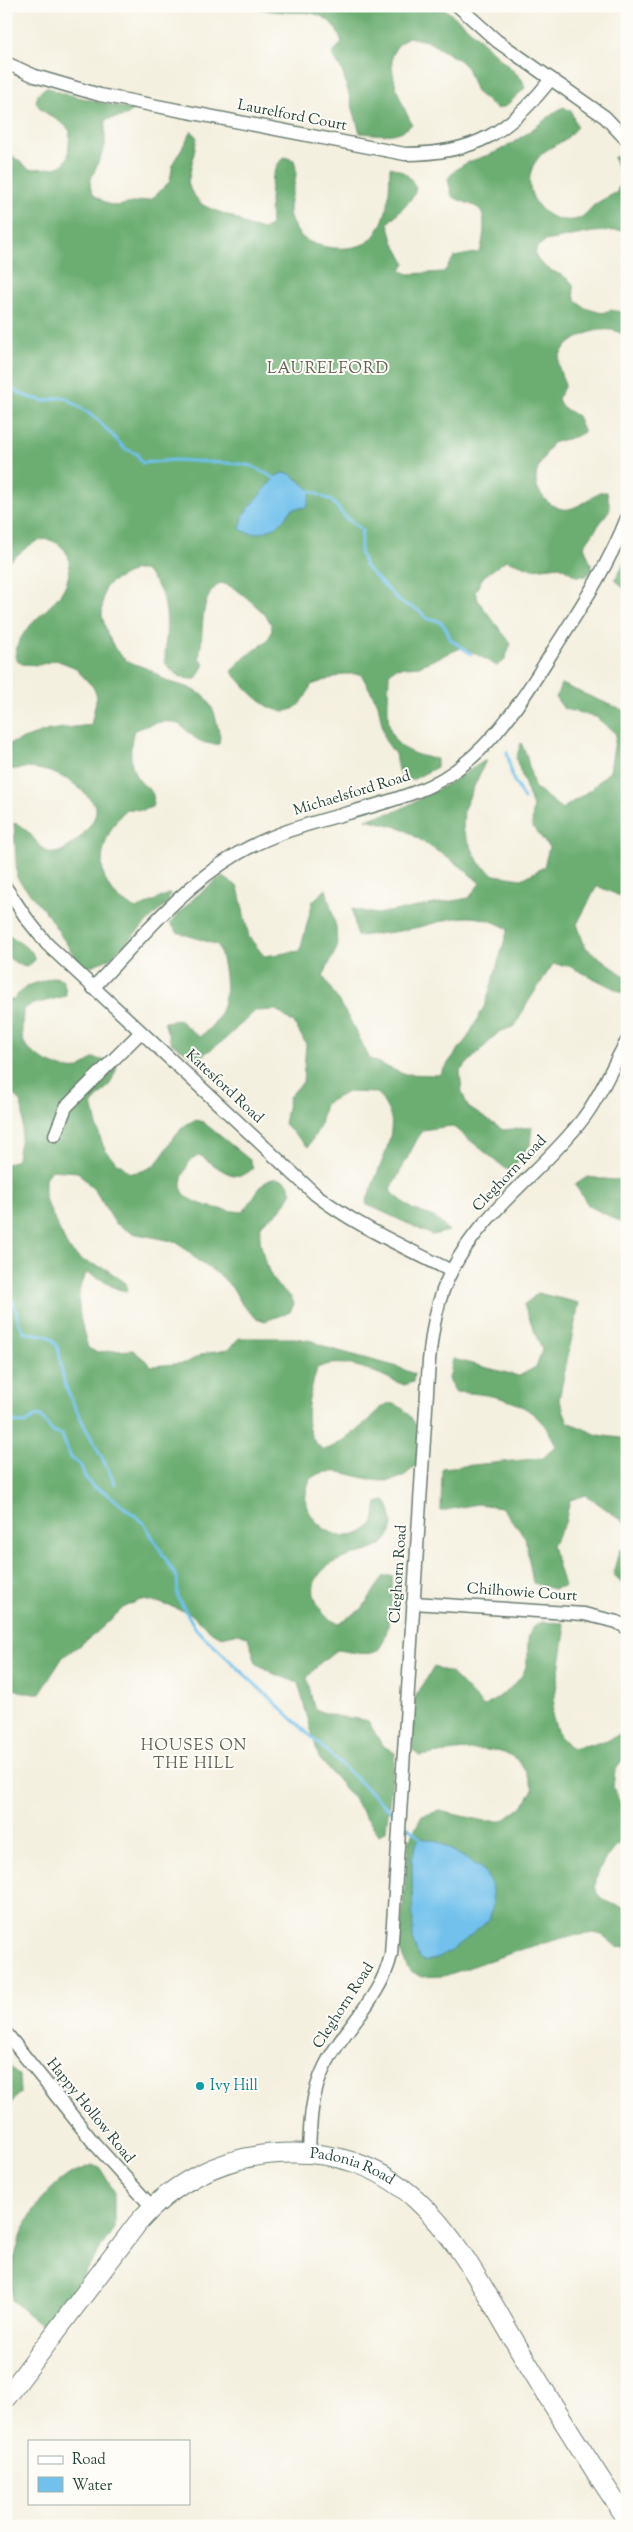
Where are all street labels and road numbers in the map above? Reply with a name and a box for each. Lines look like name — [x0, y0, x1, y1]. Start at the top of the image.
street label: Laurelford Court — [236, 95, 348, 137]
street label: Michaelsford Road — [291, 766, 414, 822]
street label: Katesford Road — [180, 1045, 268, 1129]
street label: Cleghorn Road — [468, 1131, 552, 1217]
street label: Cleghorn Road — [385, 1524, 413, 1624]
street label: Chilhowie Court — [466, 1579, 578, 1607]
street label: Cleghorn Road — [308, 1958, 380, 2053]
street label: Happy Hollow Road — [41, 2054, 139, 2168]
street label: Padonia Road — [309, 2143, 399, 2190]

